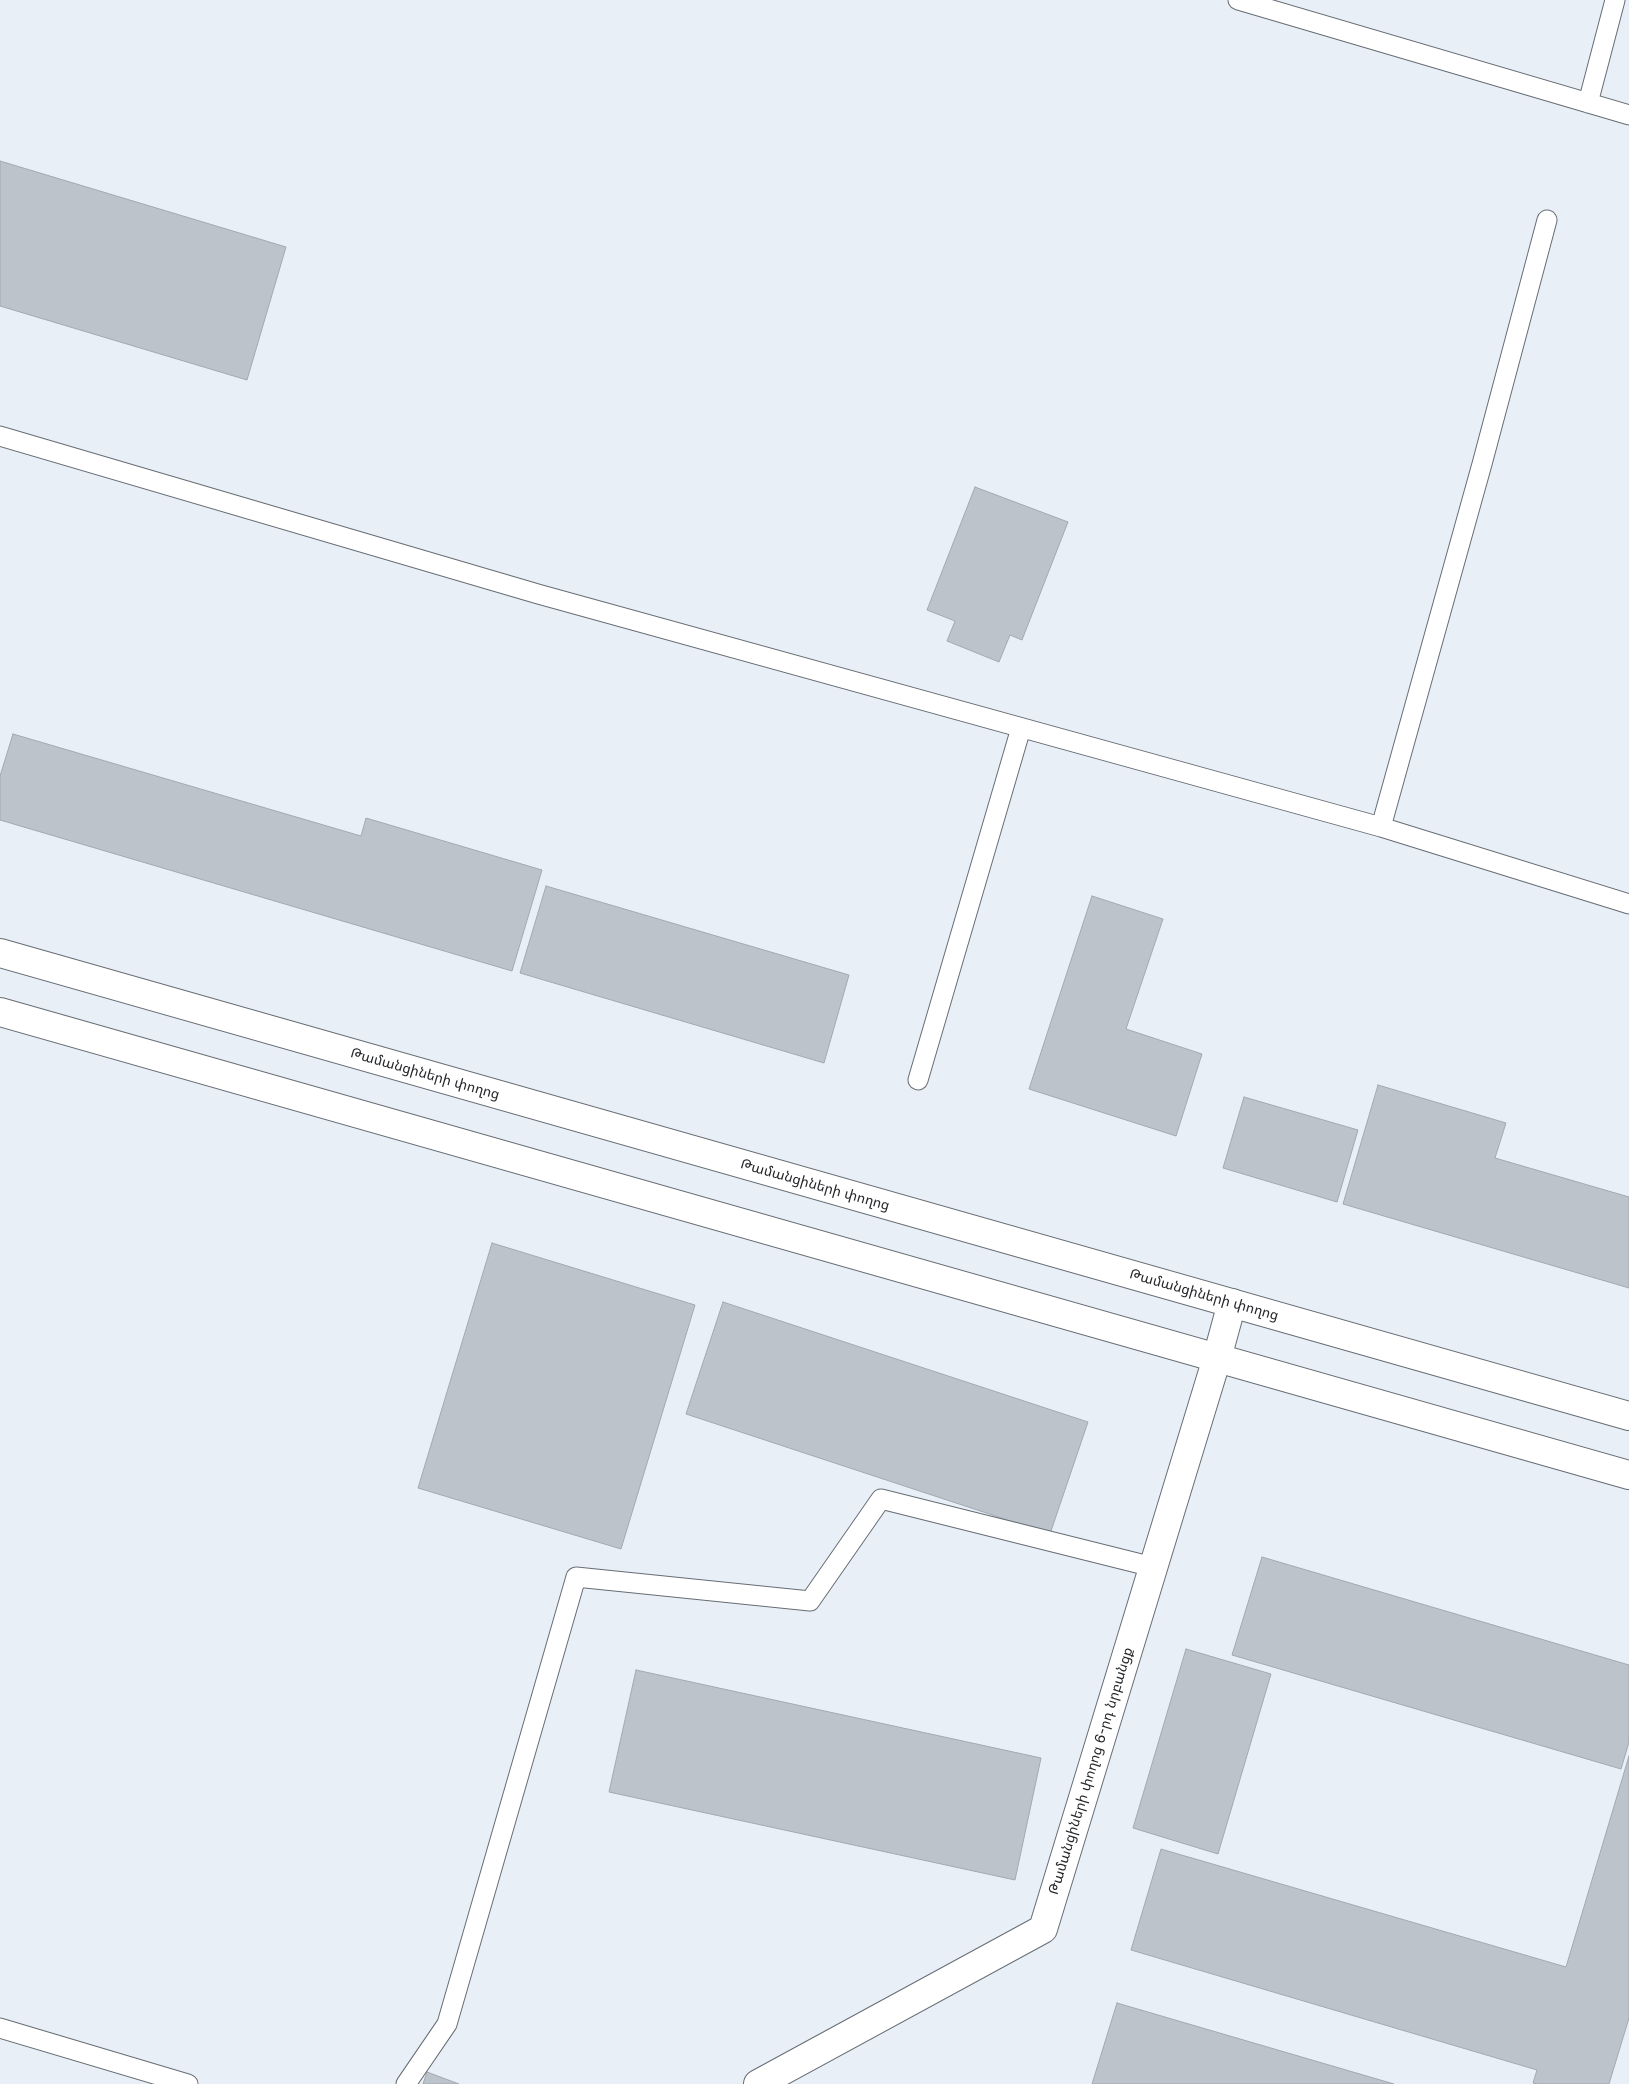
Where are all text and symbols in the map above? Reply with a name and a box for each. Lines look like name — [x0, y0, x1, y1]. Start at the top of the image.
street label: Թամանցիների փողոց — [349, 1045, 501, 1103]
street label: Թամանցիների փողոց — [739, 1156, 891, 1214]
street label: Թամանցիների փողոց — [1128, 1266, 1280, 1324]
street label: Թամանցիների փողոց 6-րդ նրբանցք — [1045, 1645, 1137, 1897]

